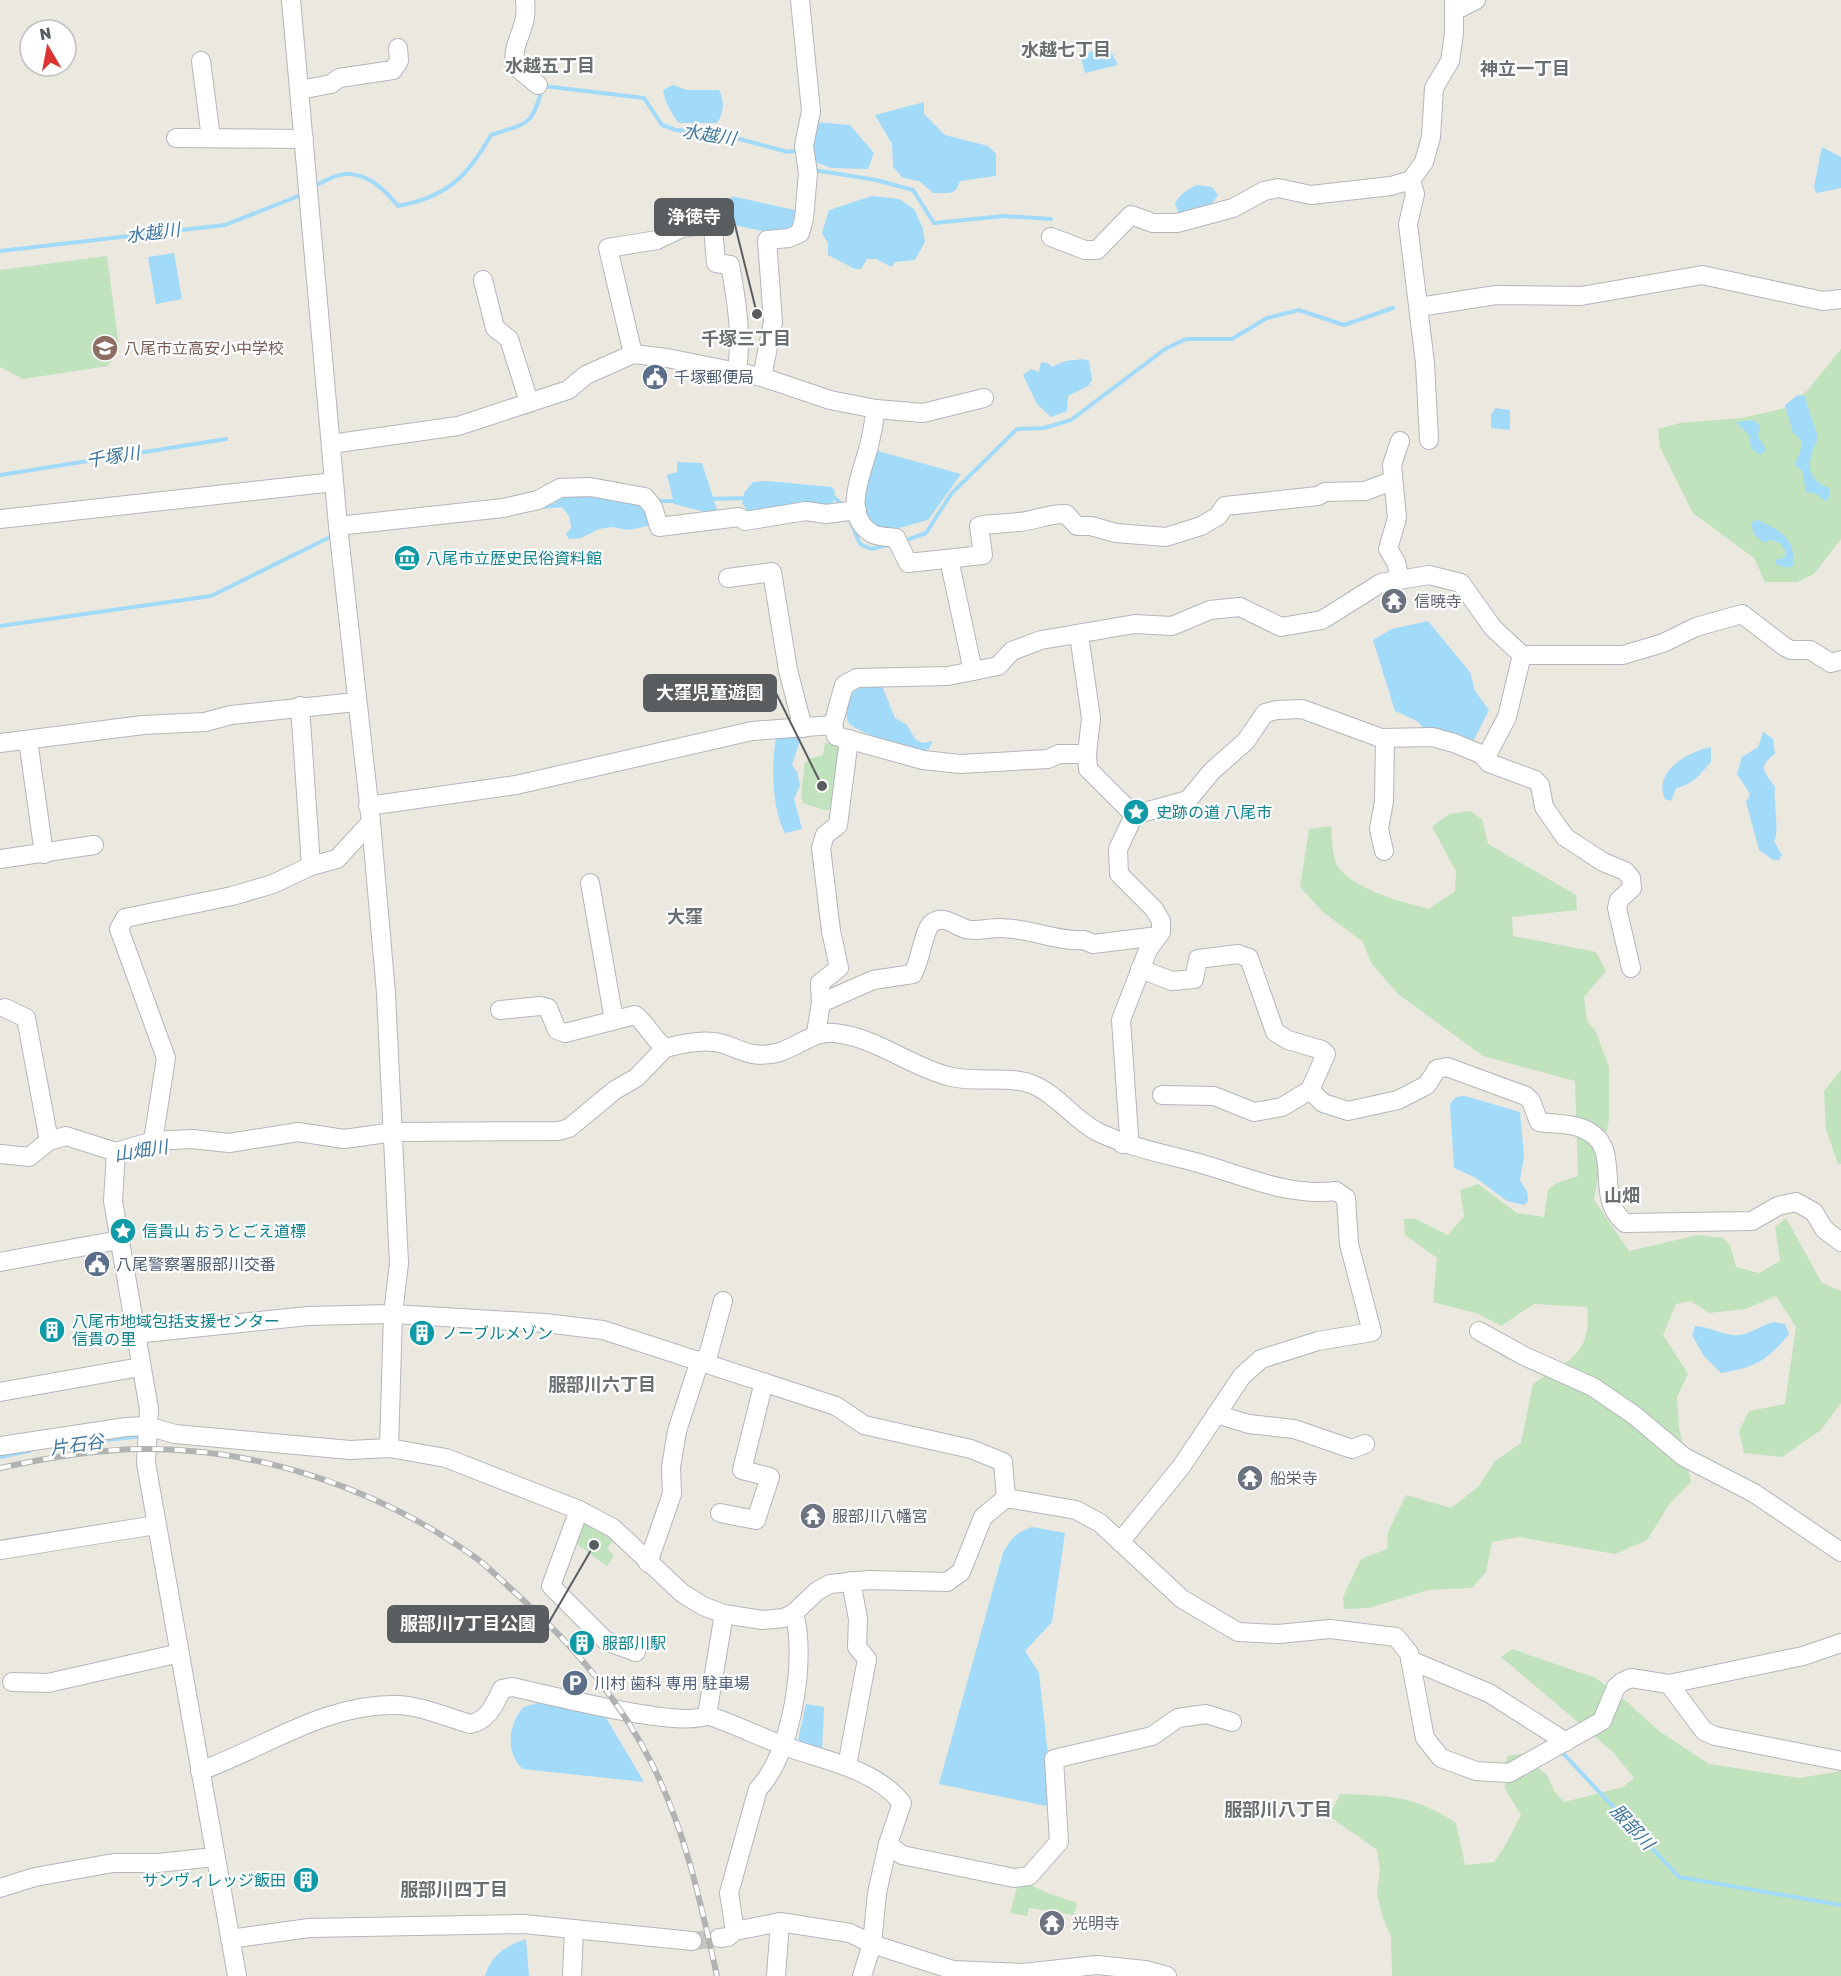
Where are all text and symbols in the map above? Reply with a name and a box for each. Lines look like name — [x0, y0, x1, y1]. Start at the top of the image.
north arrow — [18, 18, 78, 78]
text: N — [38, 23, 53, 44]
district label: 水越七丁目 — [1021, 39, 1111, 61]
district label: 水越五丁目 — [505, 55, 595, 77]
district label: 神立一丁目 — [1480, 58, 1570, 80]
water label: 水越川 — [681, 120, 739, 150]
callout: 浄徳寺 — [655, 199, 733, 235]
text: 浄徳寺 — [667, 206, 721, 228]
water label: 水越川 — [125, 219, 183, 247]
district label: 千塚三丁目 — [701, 328, 791, 350]
school or university icon: 八尾市立高安小中学校 — [90, 333, 120, 363]
place label: 八尾市立高安小中学校 — [124, 339, 284, 358]
public building icon: 千塚郵便局 — [640, 362, 670, 392]
place label: 千塚郵便局 — [674, 368, 754, 387]
water label: 千塚川 — [85, 442, 143, 472]
museum icon: 八尾市立歴史民俗資料館 — [392, 543, 422, 573]
place label: 八尾市立歴史民俗資料館 — [426, 549, 602, 568]
temple icon: 信暁寺 — [1379, 586, 1409, 616]
place label: 信暁寺 — [1414, 592, 1462, 611]
callout: 大窪児童遊園 — [644, 675, 776, 711]
text: 大窪児童遊園 — [656, 682, 764, 704]
place icon: 史跡の道 八尾市 — [1121, 797, 1151, 827]
place label: 史跡の道 八尾市 — [1156, 803, 1272, 822]
district label: 大窪 — [667, 906, 703, 928]
water label: 山畑川 — [113, 1136, 171, 1166]
district label: 山畑 — [1604, 1185, 1640, 1207]
place icon: 信貴山 おうとごえ道標 — [108, 1216, 138, 1246]
place label: 信貴山 おうとごえ道標 — [142, 1222, 306, 1241]
public building icon: 八尾警察署服部川交番 — [82, 1249, 112, 1279]
place label: 八尾警察署服部川交番 — [116, 1255, 276, 1274]
place label: 八尾市地域包括支援センター 信貴の里 — [72, 1312, 280, 1349]
building icon: 八尾市地域包括支援センター 信貴の里 — [37, 1315, 67, 1345]
building icon: ノーブルメゾン — [407, 1318, 437, 1348]
place label: ノーブルメゾン — [442, 1324, 553, 1343]
district label: 服部川六丁目 — [548, 1374, 656, 1396]
water label: 片石谷 — [49, 1430, 107, 1460]
temple icon: 船栄寺 — [1235, 1463, 1265, 1493]
place label: 船栄寺 — [1270, 1469, 1318, 1488]
temple icon: 服部川八幡宮 — [798, 1501, 828, 1531]
place label: 服部川八幡宮 — [832, 1507, 928, 1526]
callout: 服部川7丁目公園 — [388, 1606, 548, 1642]
text: 服部川7丁目公園 — [400, 1613, 536, 1635]
building icon: 服部川駅 — [567, 1628, 597, 1658]
place label: 服部川駅 — [602, 1634, 666, 1653]
parking icon: 川村 歯科 専用 駐車場 — [560, 1668, 590, 1698]
place label: 川村 歯科 専用 駐車場 — [594, 1674, 750, 1693]
district label: 服部川八丁目 — [1224, 1799, 1332, 1821]
water label: 服部川 — [1606, 1800, 1660, 1856]
building icon: サンヴィレッジ飯田 — [291, 1865, 321, 1895]
place label: サンヴィレッジ飯田 — [142, 1871, 286, 1890]
district label: 服部川四丁目 — [400, 1879, 508, 1901]
temple icon: 光明寺 — [1037, 1908, 1067, 1938]
place label: 光明寺 — [1072, 1914, 1120, 1933]

